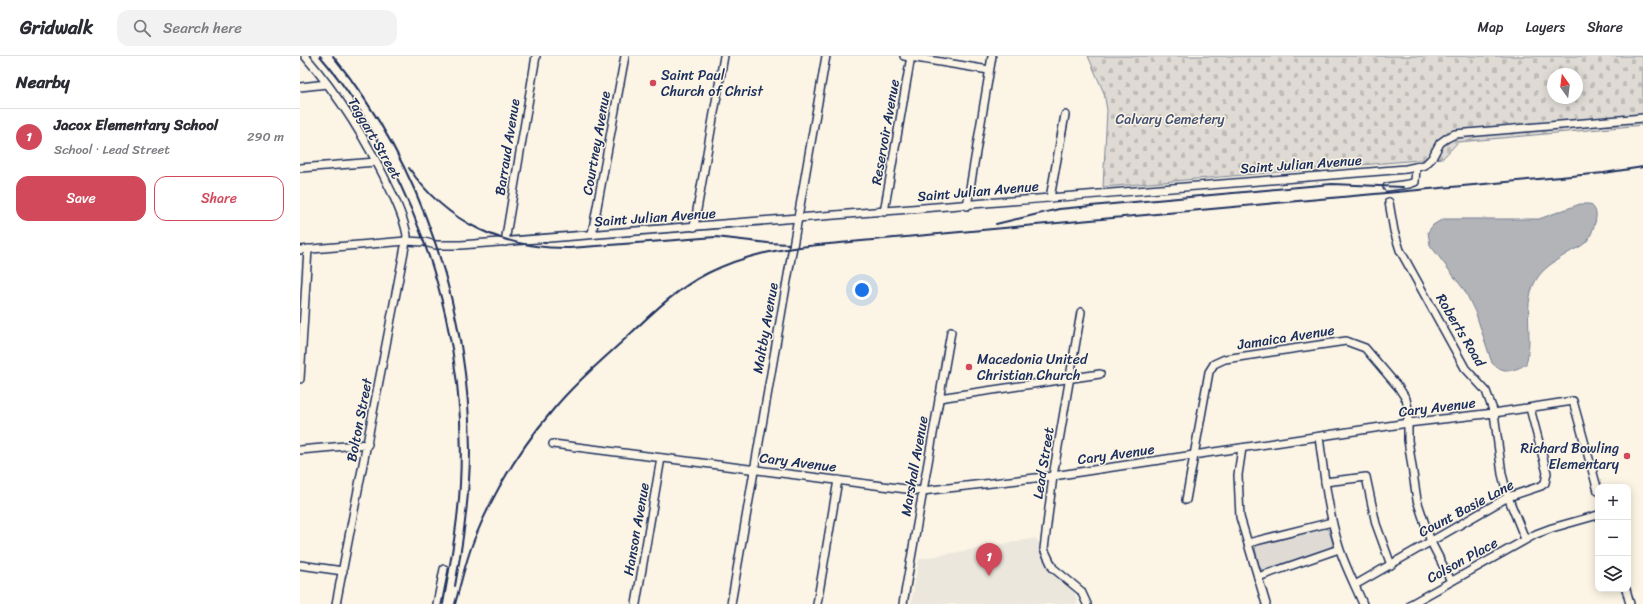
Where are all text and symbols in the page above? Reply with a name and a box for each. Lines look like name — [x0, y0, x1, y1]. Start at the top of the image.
search box — [117, 10, 397, 46]
text: Gridwalk — [20, 11, 93, 44]
text: Search here — [163, 15, 242, 41]
text: Map — [1478, 15, 1503, 40]
text: Layers — [1525, 15, 1565, 40]
text: Share — [1587, 15, 1623, 40]
icon: search — [131, 17, 153, 39]
place label: Saint Paul Church of Christ — [661, 63, 764, 104]
text: Nearby — [16, 67, 70, 97]
north arrow — [1547, 68, 1583, 104]
street label: Reservoir Avenue — [864, 77, 907, 187]
marker: Saint Paul Church of Christ — [648, 78, 658, 88]
street label: Courtney Avenue — [575, 89, 618, 197]
street label: Taggart Street — [341, 92, 408, 184]
street label: Barraud Avenue — [488, 97, 528, 197]
park label: Calvary Cemetery — [1115, 107, 1225, 132]
text: Jacox Elementary School — [54, 112, 218, 138]
text: 1 — [26, 125, 32, 148]
text: 290 m — [247, 125, 284, 148]
text: School · Lead Street — [54, 138, 170, 161]
street label: Saint Julian Avenue — [1239, 148, 1363, 181]
street label: Saint Julian Avenue — [916, 174, 1040, 209]
button: Save — [16, 176, 146, 221]
button: Share — [154, 176, 284, 221]
street label: Saint Julian Avenue — [593, 201, 717, 234]
your location — [852, 280, 872, 300]
street label: Maltby Avenue — [745, 281, 786, 375]
street label: Roberts Road — [1429, 289, 1493, 373]
street label: Jamaica Avenue — [1235, 317, 1336, 358]
place label: Macedonia United Christian Church — [977, 347, 1089, 388]
marker: Macedonia United Christian Church — [964, 362, 974, 372]
street label: Bolton Street — [339, 375, 380, 464]
street label: Cary Avenue — [1397, 390, 1477, 425]
street label: Marshall Avenue — [893, 414, 936, 518]
street label: Lead Street — [1025, 425, 1062, 501]
place label: Richard Bowling Elementary — [1521, 436, 1620, 477]
street label: Cary Avenue — [1076, 437, 1156, 472]
street label: Cary Avenue — [758, 445, 838, 480]
marker: Richard Bowling Elementary — [1622, 451, 1632, 461]
street label: Count Basie Lane — [1414, 473, 1519, 544]
street label: Hanson Avenue — [616, 481, 657, 578]
map controls — [1595, 484, 1631, 592]
button: + — [1595, 484, 1631, 520]
button: − — [1595, 520, 1631, 556]
street label: Colson Place — [1422, 531, 1503, 590]
pin: 1 — [976, 543, 1002, 576]
button: layers — [1595, 556, 1631, 592]

